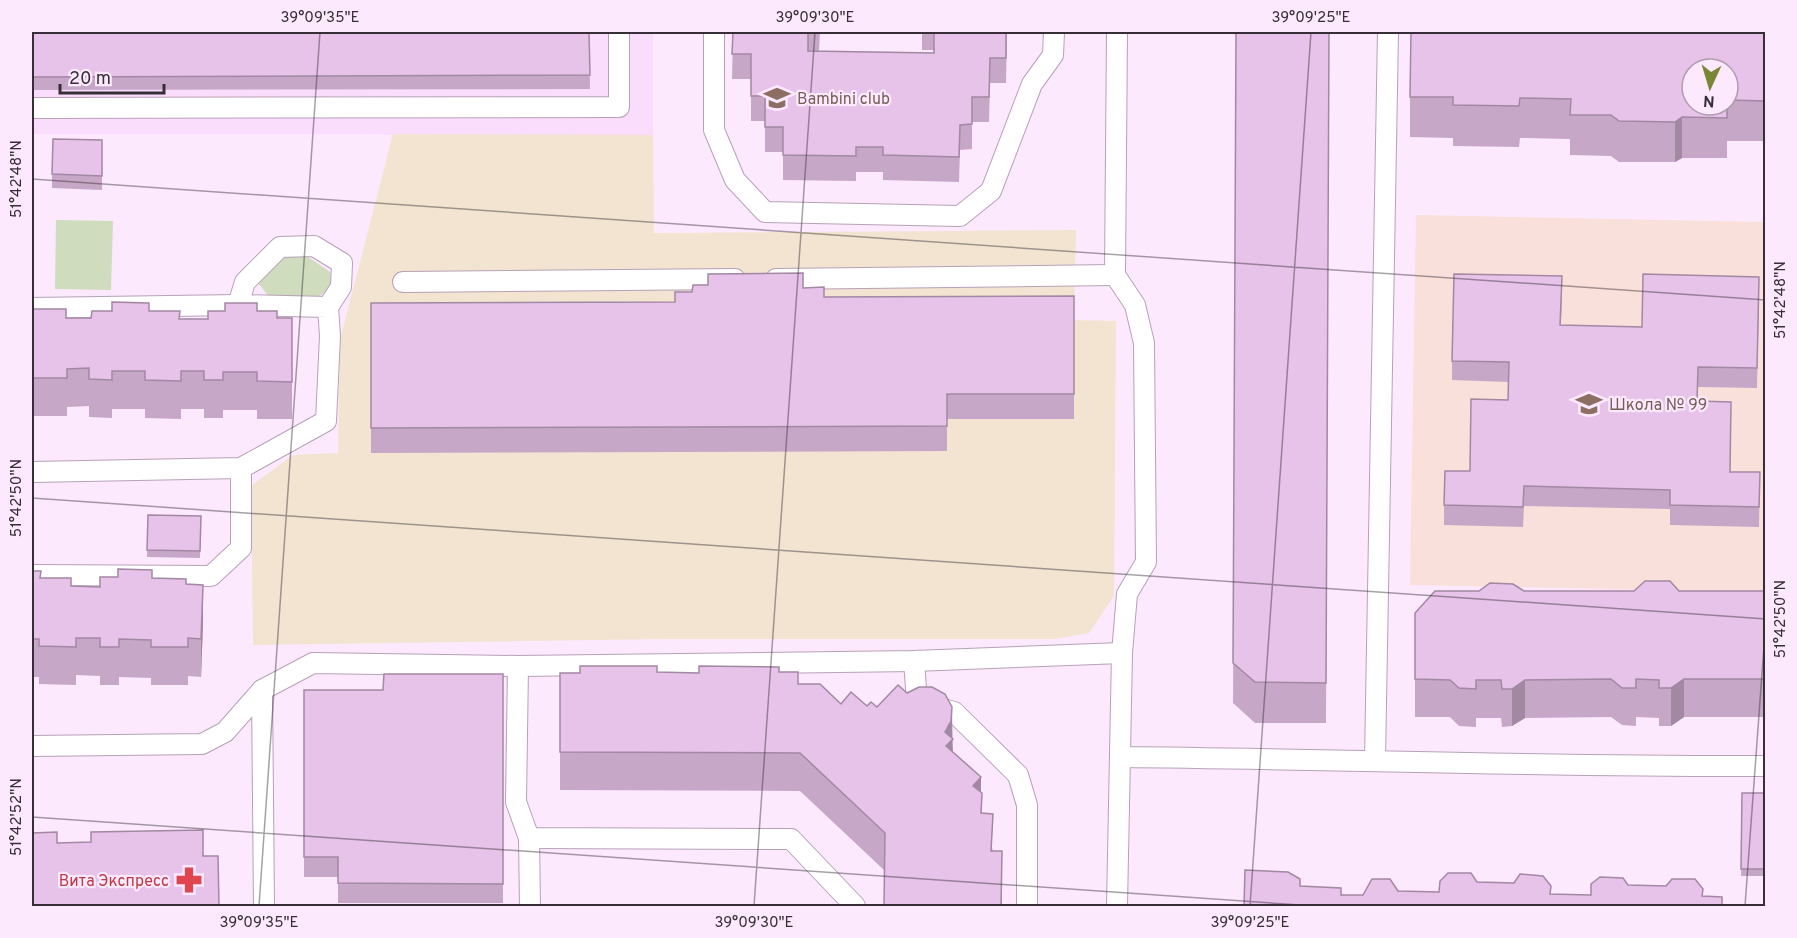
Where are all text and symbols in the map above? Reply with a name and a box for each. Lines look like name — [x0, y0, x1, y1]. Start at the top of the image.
text: 39°09'35"E — [281, 9, 360, 28]
text: 39°09'30"E — [775, 9, 855, 28]
text: 39°09'25"E — [1271, 9, 1351, 28]
scale bar — [60, 57, 164, 95]
north arrow — [1680, 57, 1740, 117]
text: 20 m — [69, 68, 111, 91]
school or university icon: Bambini club — [762, 83, 792, 113]
place label: Bambini club — [797, 90, 890, 110]
text: N — [1703, 90, 1716, 110]
text: 51°42'48"N — [8, 140, 27, 218]
text: 51°42'48"N — [1772, 261, 1791, 339]
school or university icon: Школа № 99 — [1574, 389, 1604, 419]
place label: Школа № 99 — [1609, 396, 1707, 416]
text: 51°42'50"N — [8, 459, 27, 537]
text: 51°42'50"N — [1772, 580, 1791, 658]
text: 51°42'52"N — [8, 778, 27, 856]
pharmacy icon: Вита Экспресс — [174, 865, 204, 895]
place label: Вита Экспресс — [59, 872, 169, 892]
text: 39°09'35"E — [220, 914, 299, 933]
text: 39°09'30"E — [714, 914, 794, 933]
text: 39°09'25"E — [1210, 914, 1290, 933]

